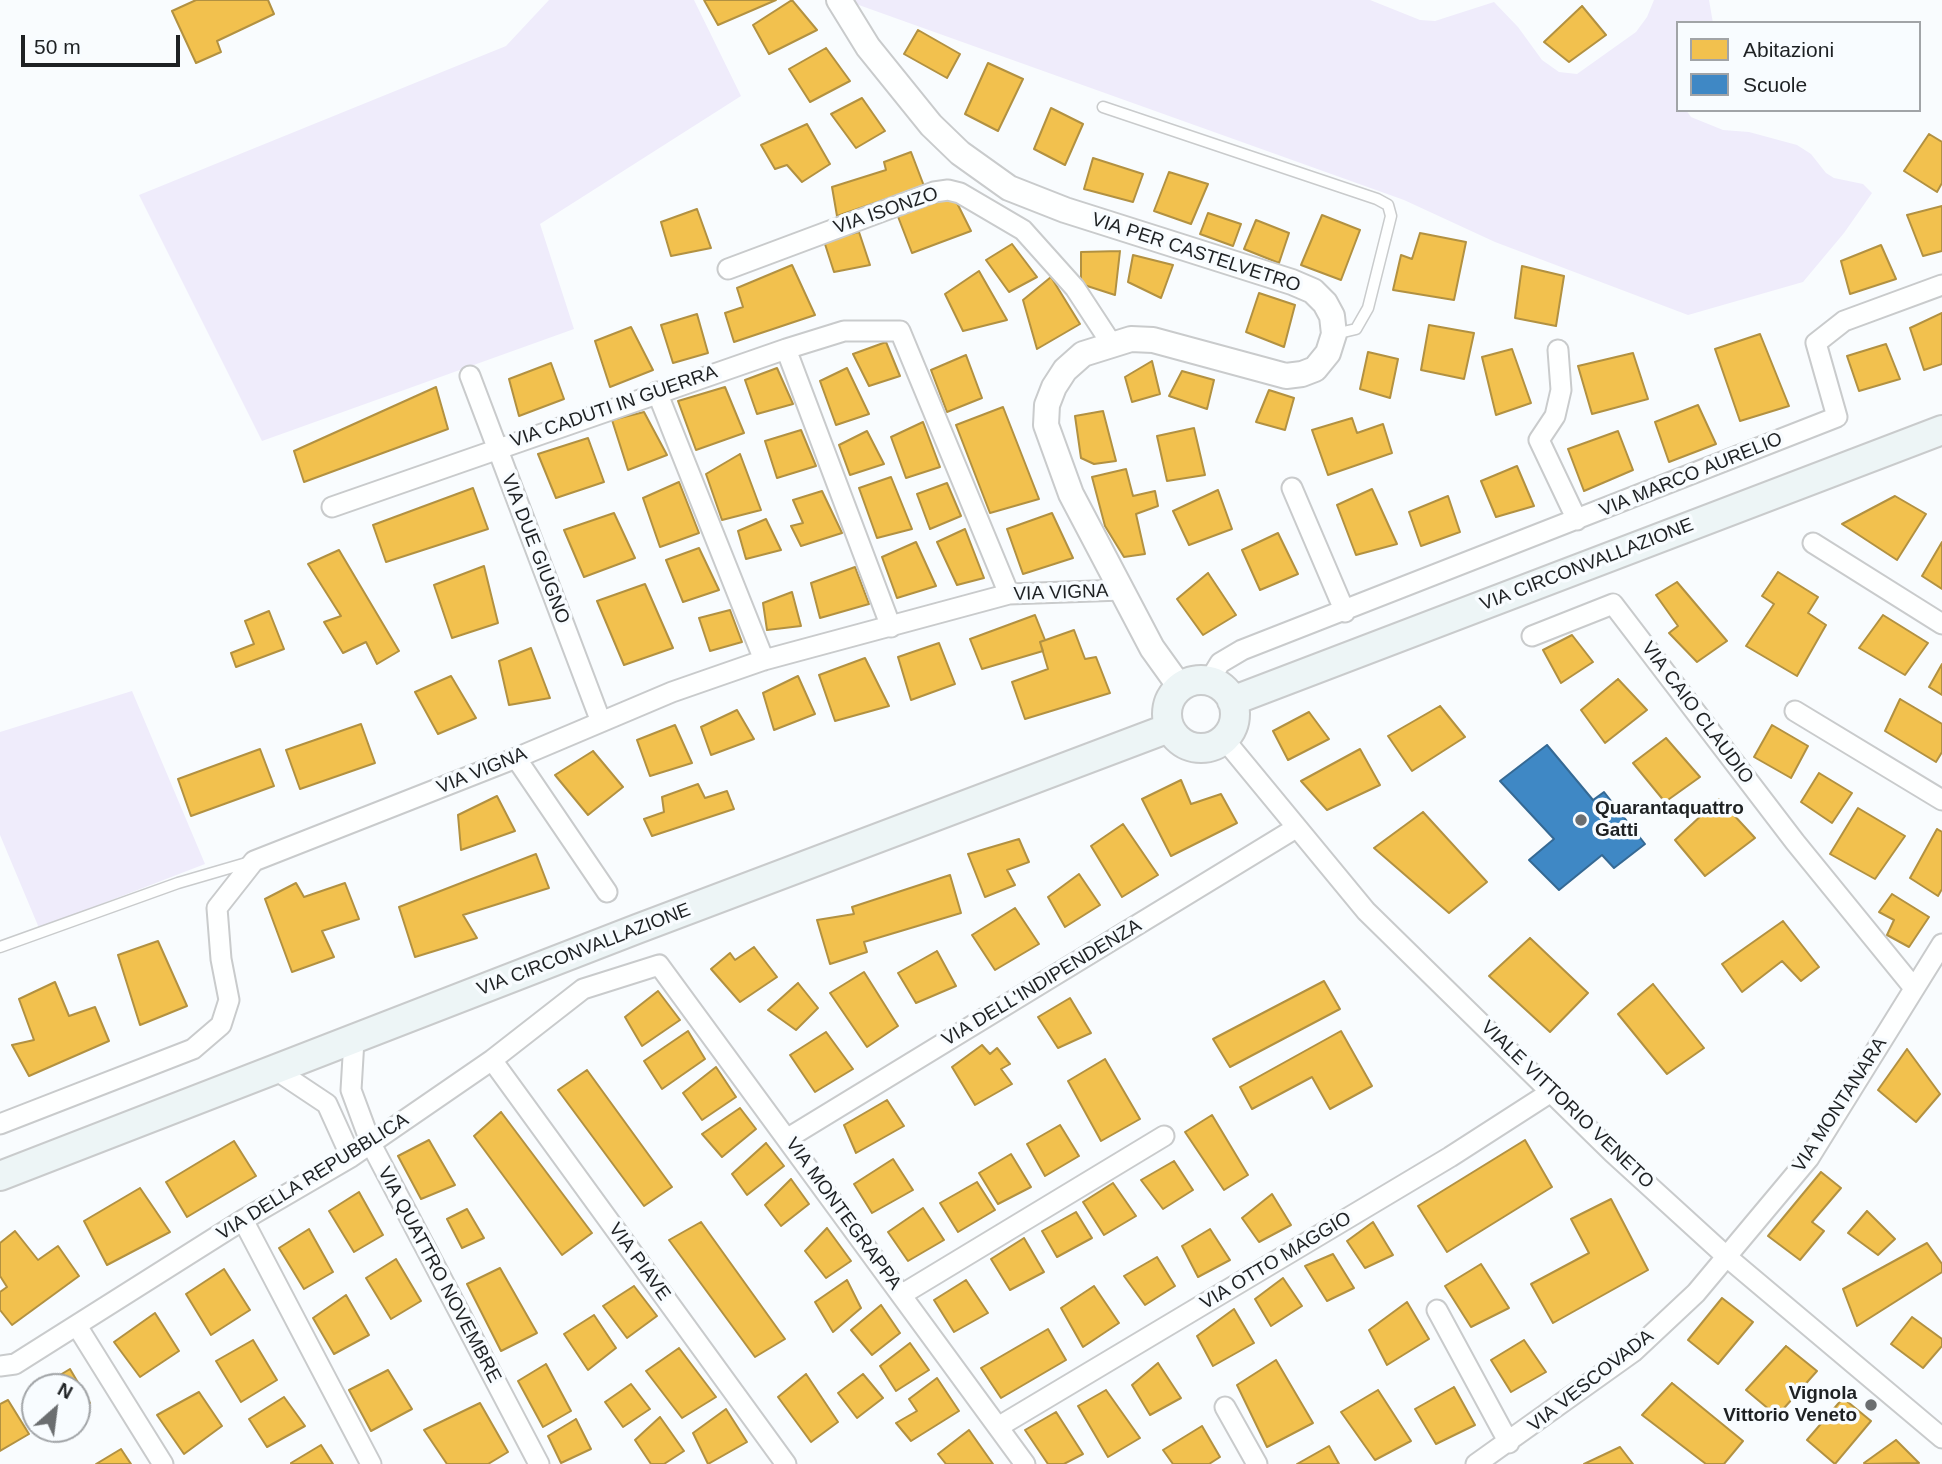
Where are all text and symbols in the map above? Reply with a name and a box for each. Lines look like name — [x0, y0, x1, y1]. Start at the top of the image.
scale bar — [24, 21, 184, 65]
legend — [1676, 21, 1921, 112]
text: 50 m — [34, 35, 81, 58]
text: Abitazioni — [1743, 38, 1834, 61]
text: Scuole — [1743, 73, 1807, 96]
street label: VIA ISONZO — [831, 183, 941, 239]
street label: VIA PER CASTELVETRO — [1089, 208, 1303, 298]
street label: VIA CADUTI IN GUERRA — [507, 361, 721, 453]
street label: VIA MARCO AURELIO — [1596, 428, 1786, 522]
street label: VIA DUE GIUGNO — [496, 471, 574, 627]
street label: VIA CIRCONVALLAZIONE — [1477, 514, 1697, 616]
street label: VIA VIGNA — [1013, 580, 1109, 606]
street label: VIA CAIO CLAUDIO — [1636, 637, 1758, 789]
street label: VIA VIGNA — [434, 743, 530, 799]
place label: Quarantaquattro Gatti — [1595, 798, 1744, 842]
marker: Quarantaquattro Gatti — [1573, 812, 1589, 828]
street label: VIA CIRCONVALLAZIONE — [474, 899, 694, 1001]
street label: VIA DELL'INDIPENDENZA — [938, 914, 1146, 1052]
street label: VIALE VITTORIO VENETO — [1476, 1016, 1658, 1194]
street label: VIA MONTANARA — [1788, 1033, 1892, 1177]
street label: VIA DELLA REPUBBLICA — [213, 1109, 413, 1245]
street label: VIA MONTEGRAPPA — [780, 1134, 906, 1294]
street label: VIA QUATTRO NOVEMBRE — [372, 1163, 506, 1387]
street label: VIA OTTO MAGGIO — [1197, 1207, 1355, 1315]
street label: VIA PIAVE — [603, 1219, 675, 1305]
street label: VIA VESCOVADA — [1524, 1325, 1658, 1437]
north arrow — [21, 1373, 91, 1443]
text: N — [54, 1378, 76, 1403]
place label: Vignola Vittorio Veneto — [1723, 1383, 1857, 1427]
marker: Vignola Vittorio Veneto — [1863, 1397, 1879, 1413]

